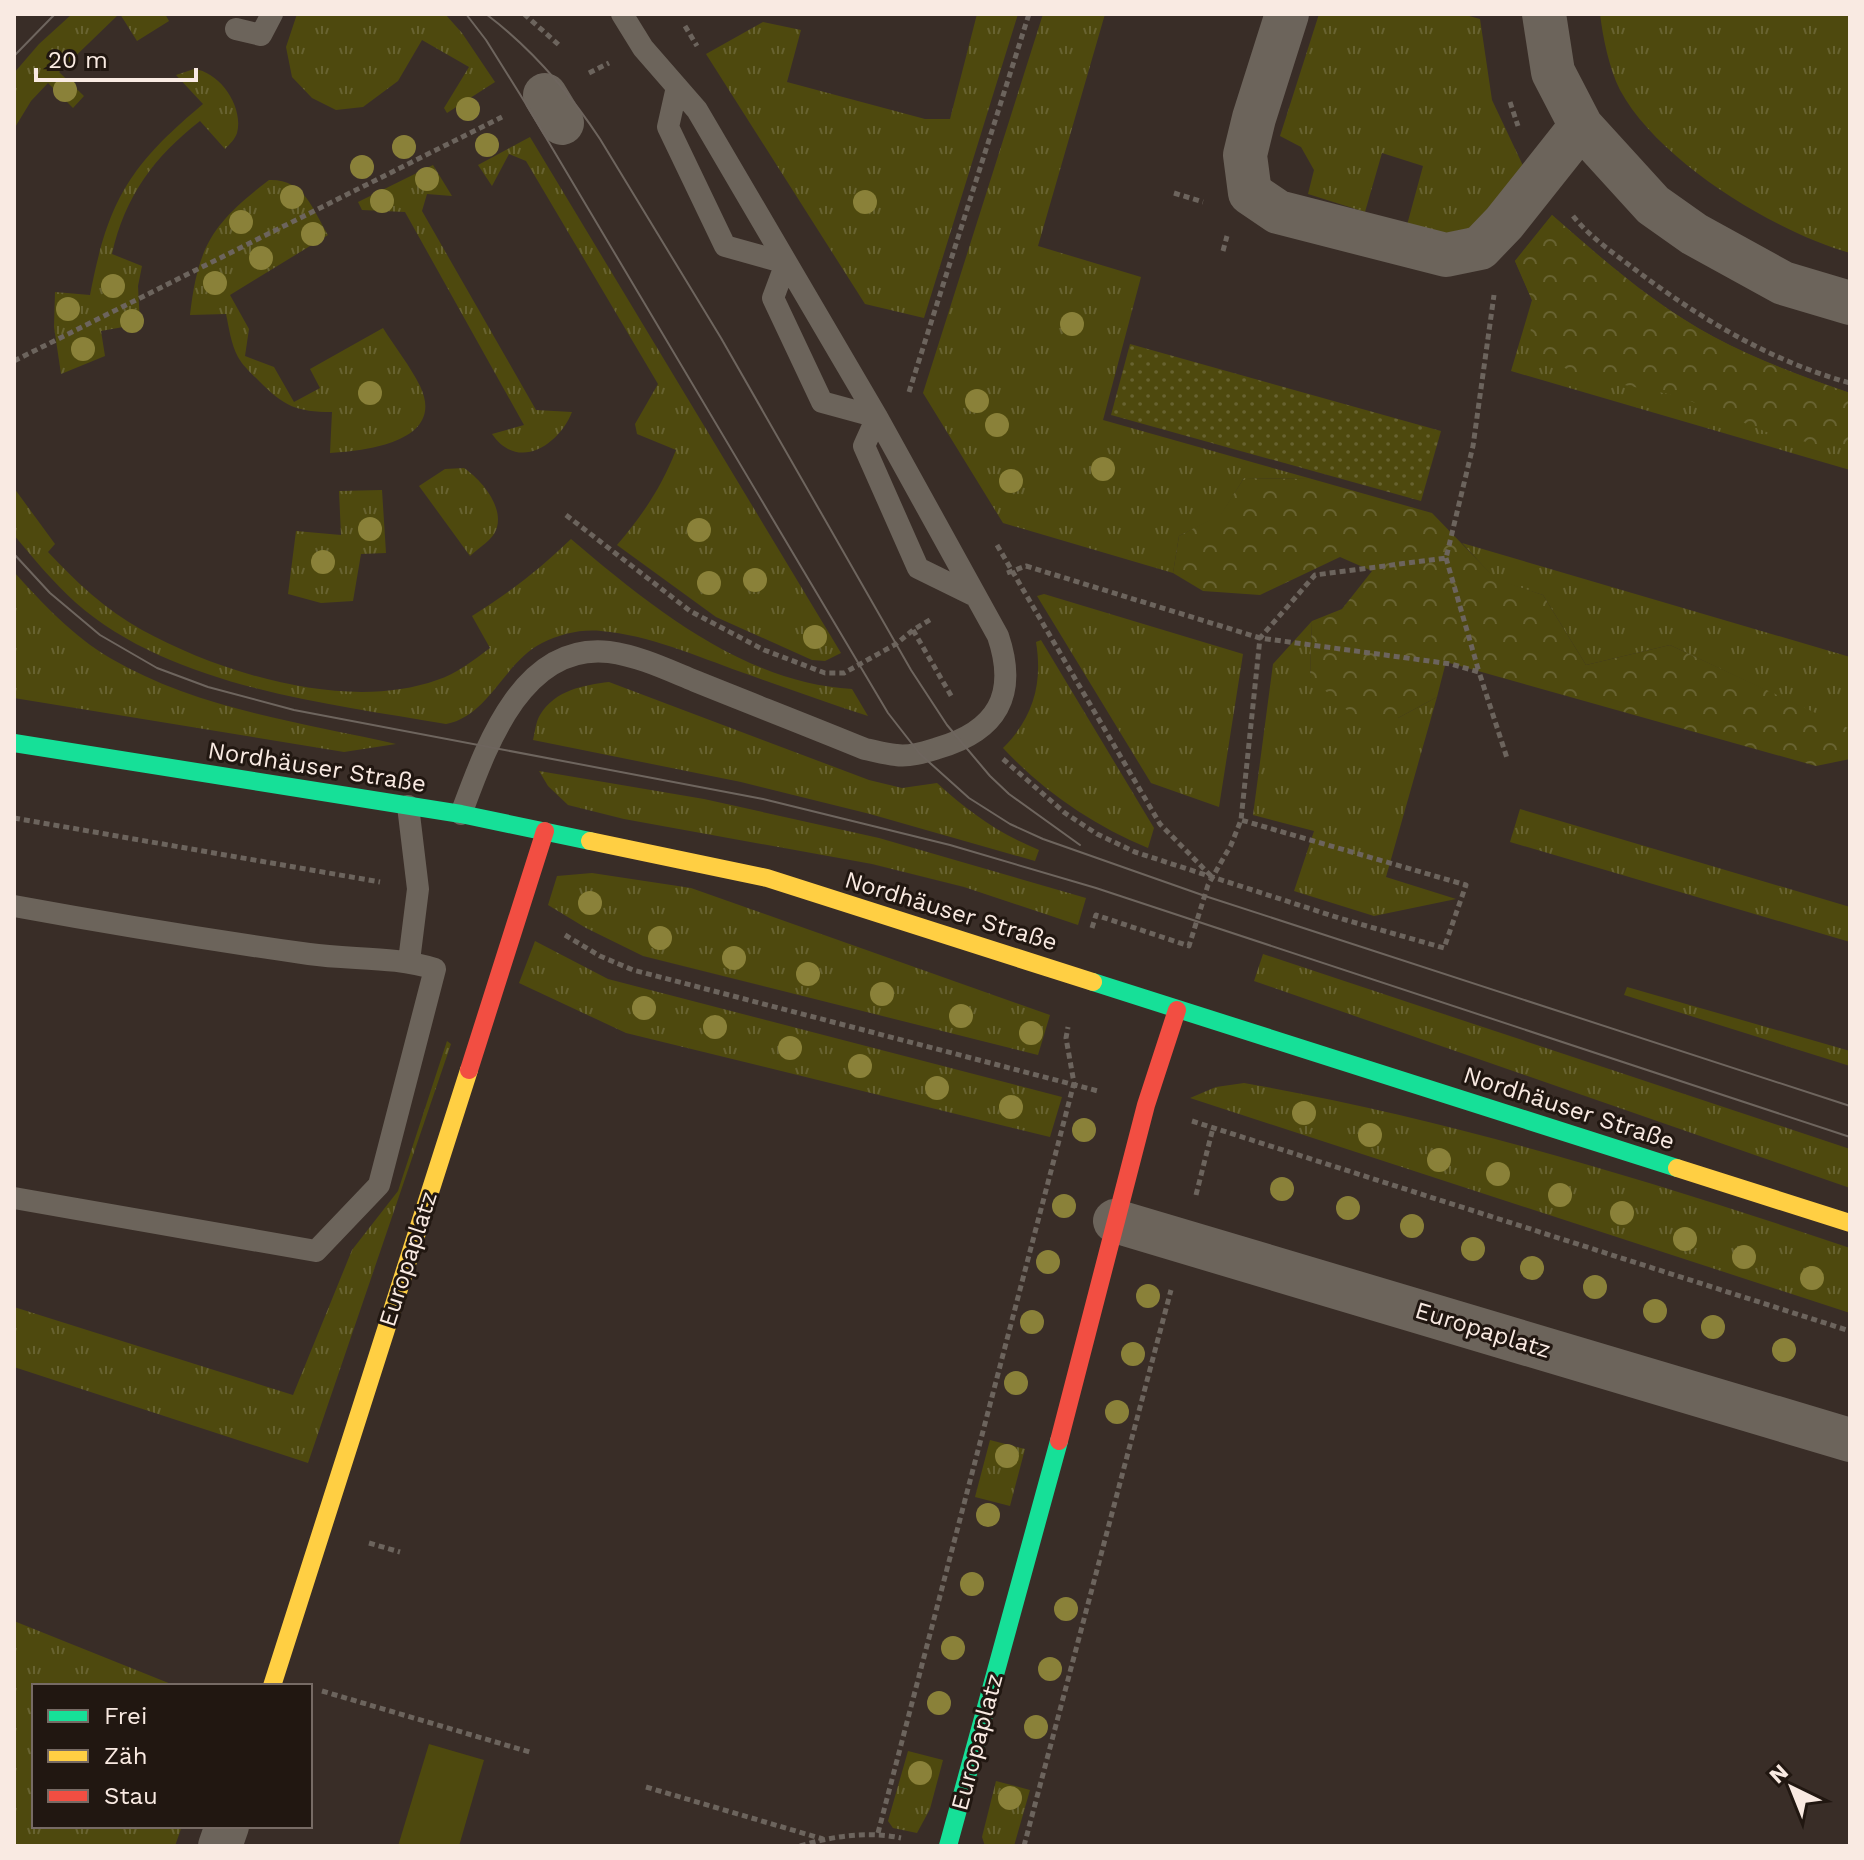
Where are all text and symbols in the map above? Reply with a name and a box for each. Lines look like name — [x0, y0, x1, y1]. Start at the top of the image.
scale bar — [36, 32, 196, 82]
text: 20 m — [48, 46, 108, 74]
street label: Nordhäuser Straße — [206, 736, 428, 798]
street label: Nordhäuser Straße — [841, 865, 1061, 957]
street label: Nordhäuser Straße — [1460, 1061, 1678, 1155]
street label: Europaplatz — [373, 1188, 443, 1330]
street label: Europaplatz — [1412, 1296, 1554, 1364]
street label: Europaplatz — [945, 1670, 1009, 1814]
legend — [32, 1684, 312, 1828]
text: Frei — [104, 1702, 147, 1730]
text: Zäh — [104, 1742, 148, 1770]
north arrow — [1752, 1748, 1832, 1828]
text: N — [1764, 1759, 1793, 1788]
text: Stau — [104, 1782, 158, 1810]

